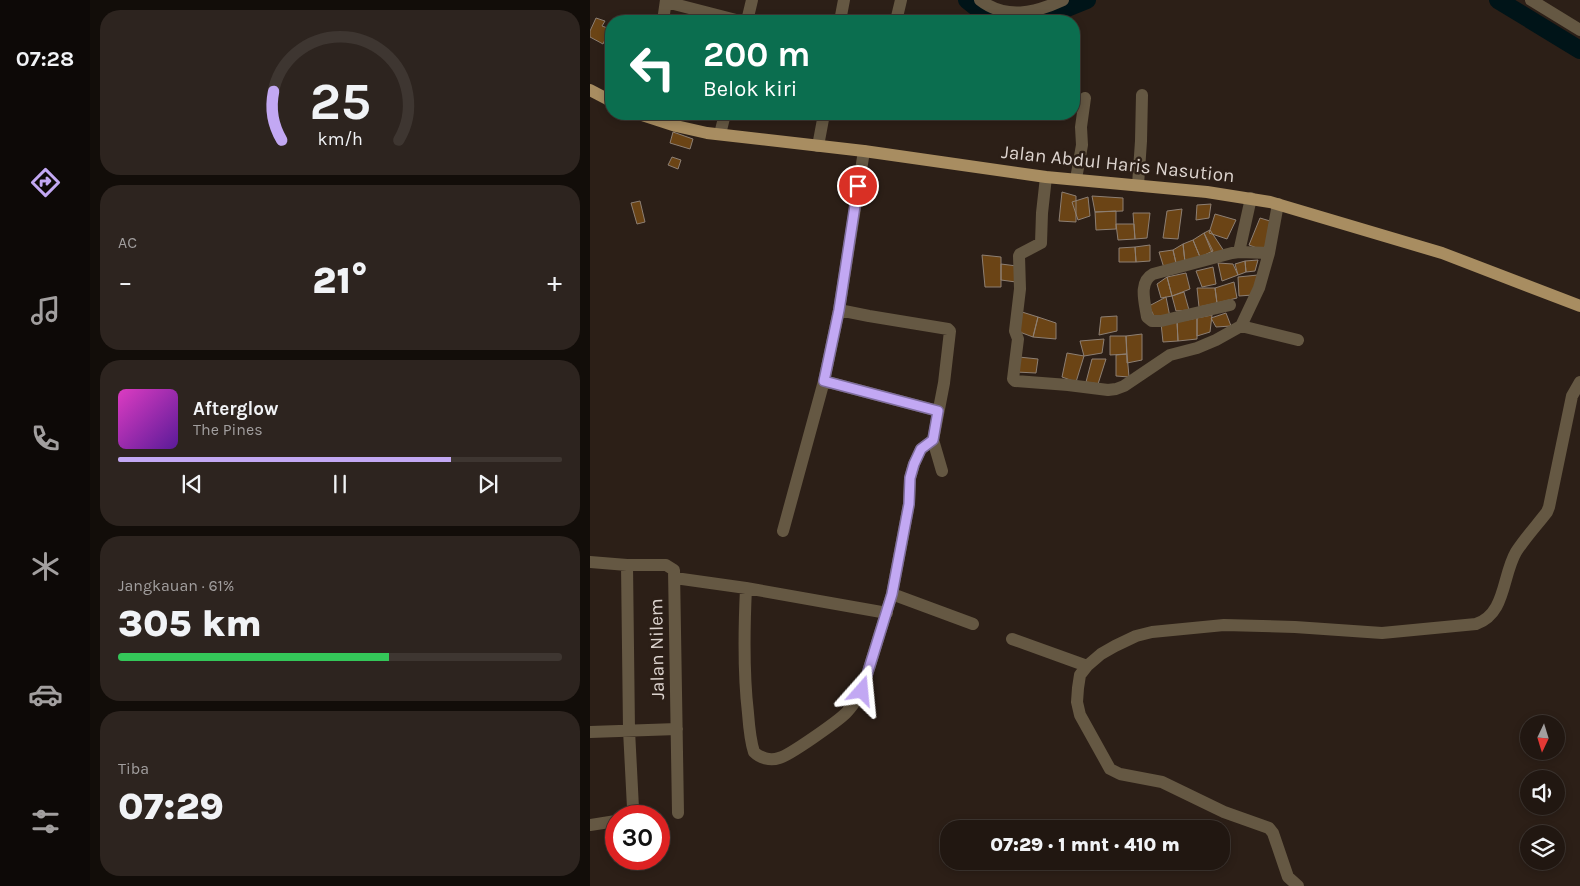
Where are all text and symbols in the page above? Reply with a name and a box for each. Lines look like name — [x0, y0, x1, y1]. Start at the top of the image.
text: 200 m — [703, 34, 811, 75]
icon: left — [620, 35, 685, 100]
text: 07:28 — [16, 46, 74, 72]
text: 25 — [309, 71, 371, 132]
text: Belok kiri — [703, 76, 797, 102]
text: km/h — [317, 129, 363, 150]
street label: Jalan Abdul Haris Nasution — [1000, 141, 1236, 187]
icon: directions — [28, 165, 63, 200]
pin — [837, 165, 879, 207]
icon: arrive — [844, 172, 872, 200]
text: AC — [118, 233, 137, 252]
text: 21° — [312, 258, 368, 303]
text: − — [118, 265, 133, 298]
text: + — [547, 265, 562, 298]
icon: music — [28, 293, 63, 328]
text: Afterglow — [193, 398, 279, 420]
text: The Pines — [193, 420, 263, 439]
icon: phone — [28, 421, 63, 456]
icon: previous — [178, 470, 206, 498]
icon: pause — [326, 470, 354, 498]
icon: next — [474, 470, 502, 498]
icon: climate — [28, 549, 63, 584]
text: Jangkauan · 61% — [118, 576, 234, 595]
street label: Jalan Nilem — [645, 598, 669, 700]
text: 305 km — [118, 601, 262, 646]
position arrow — [835, 664, 887, 716]
icon: car — [28, 677, 63, 712]
north arrow — [1520, 715, 1565, 760]
map controls — [1520, 715, 1565, 870]
text: Tiba — [118, 759, 149, 778]
button: sound — [1520, 770, 1565, 815]
text: 07:29 — [118, 784, 224, 829]
icon: filters — [28, 804, 63, 839]
speed limit sign: 30 — [605, 805, 670, 870]
button: layers — [1520, 825, 1565, 870]
text: 07:29 · 1 mnt · 410 m — [990, 834, 1180, 856]

